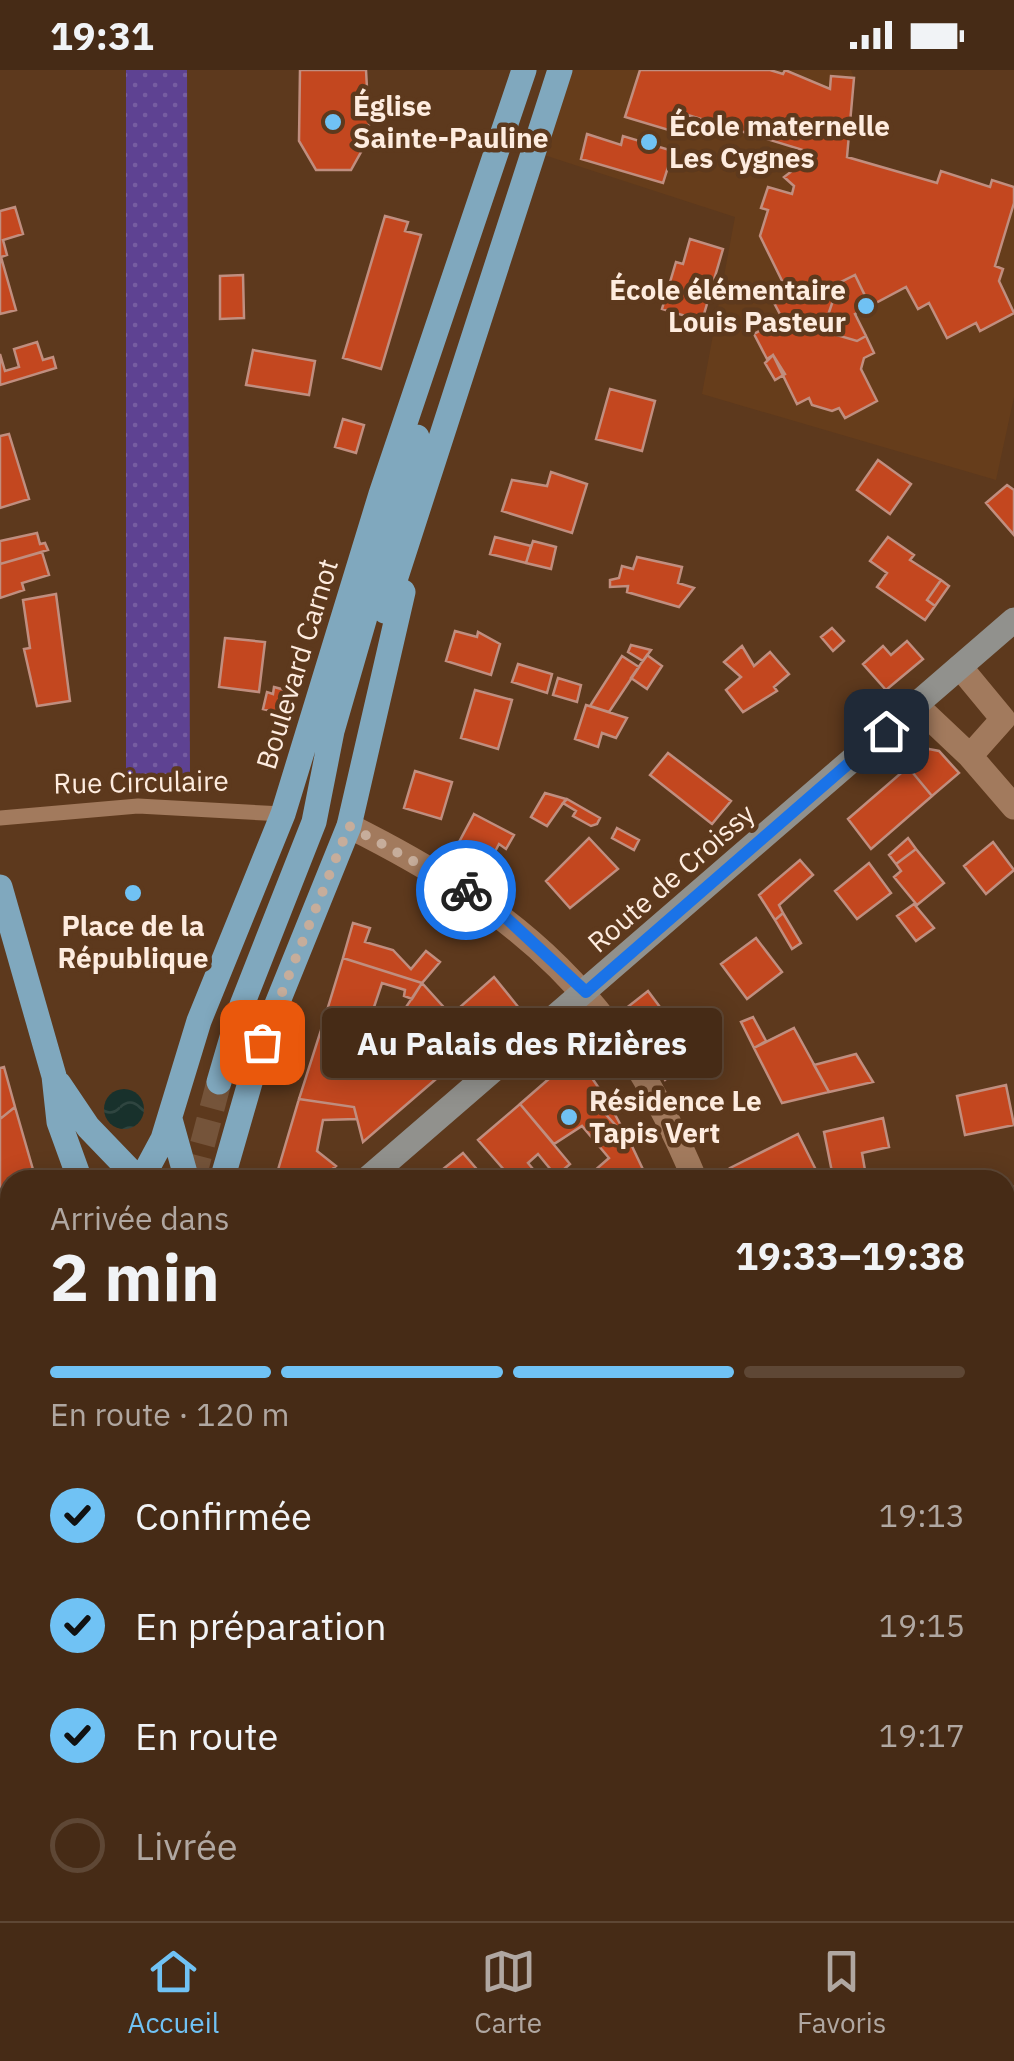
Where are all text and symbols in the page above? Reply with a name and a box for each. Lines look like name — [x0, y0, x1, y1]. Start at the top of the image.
text: 19:31 — [50, 11, 154, 60]
place label: Église Sainte-Pauline — [353, 87, 549, 156]
place label: École maternelle Les Cygnes — [669, 107, 890, 176]
marker: Église Sainte-Pauline — [322, 111, 344, 133]
marker: École maternelle Les Cygnes — [638, 131, 660, 153]
place label: École élémentaire Louis Pasteur — [609, 271, 846, 340]
marker: École élémentaire Louis Pasteur — [855, 295, 877, 317]
street label: Boulevard Carnot — [247, 554, 346, 774]
pin — [844, 689, 929, 774]
icon: home — [859, 704, 914, 759]
street label: Rue Circulaire — [53, 761, 229, 802]
street label: Route de Croissy — [579, 795, 762, 960]
courier — [416, 840, 516, 940]
icon: bike — [439, 863, 494, 918]
marker: Place de la République — [122, 882, 144, 904]
place label: Place de la République — [58, 907, 208, 976]
pin — [220, 1000, 305, 1085]
callout: Au Palais des Rizières — [322, 1007, 722, 1077]
icon: bag — [235, 1015, 290, 1070]
text: Au Palais des Rizières — [357, 1022, 687, 1064]
place label: Résidence Le Tapis Vert — [589, 1082, 762, 1151]
marker: Résidence Le Tapis Vert — [558, 1106, 580, 1128]
text: Arrivée dans — [50, 1197, 230, 1239]
text: 19:33–19:38 — [735, 1231, 965, 1280]
text: 2 min — [50, 1234, 220, 1319]
text: En route · 120 m — [50, 1393, 289, 1435]
icon: check — [50, 1488, 105, 1543]
text: Confirmée — [135, 1491, 312, 1540]
text: 19:13 — [879, 1494, 965, 1536]
icon: check — [50, 1598, 105, 1653]
text: En préparation — [135, 1601, 387, 1650]
text: 19:15 — [879, 1604, 965, 1646]
icon: check — [50, 1708, 105, 1763]
text: En route — [135, 1711, 278, 1760]
text: 19:17 — [879, 1714, 965, 1756]
text: Livrée — [135, 1821, 238, 1870]
tab: Accueil — [127, 1944, 219, 2041]
tab: Carte — [474, 1944, 542, 2041]
tab: Favoris — [797, 1944, 887, 2041]

